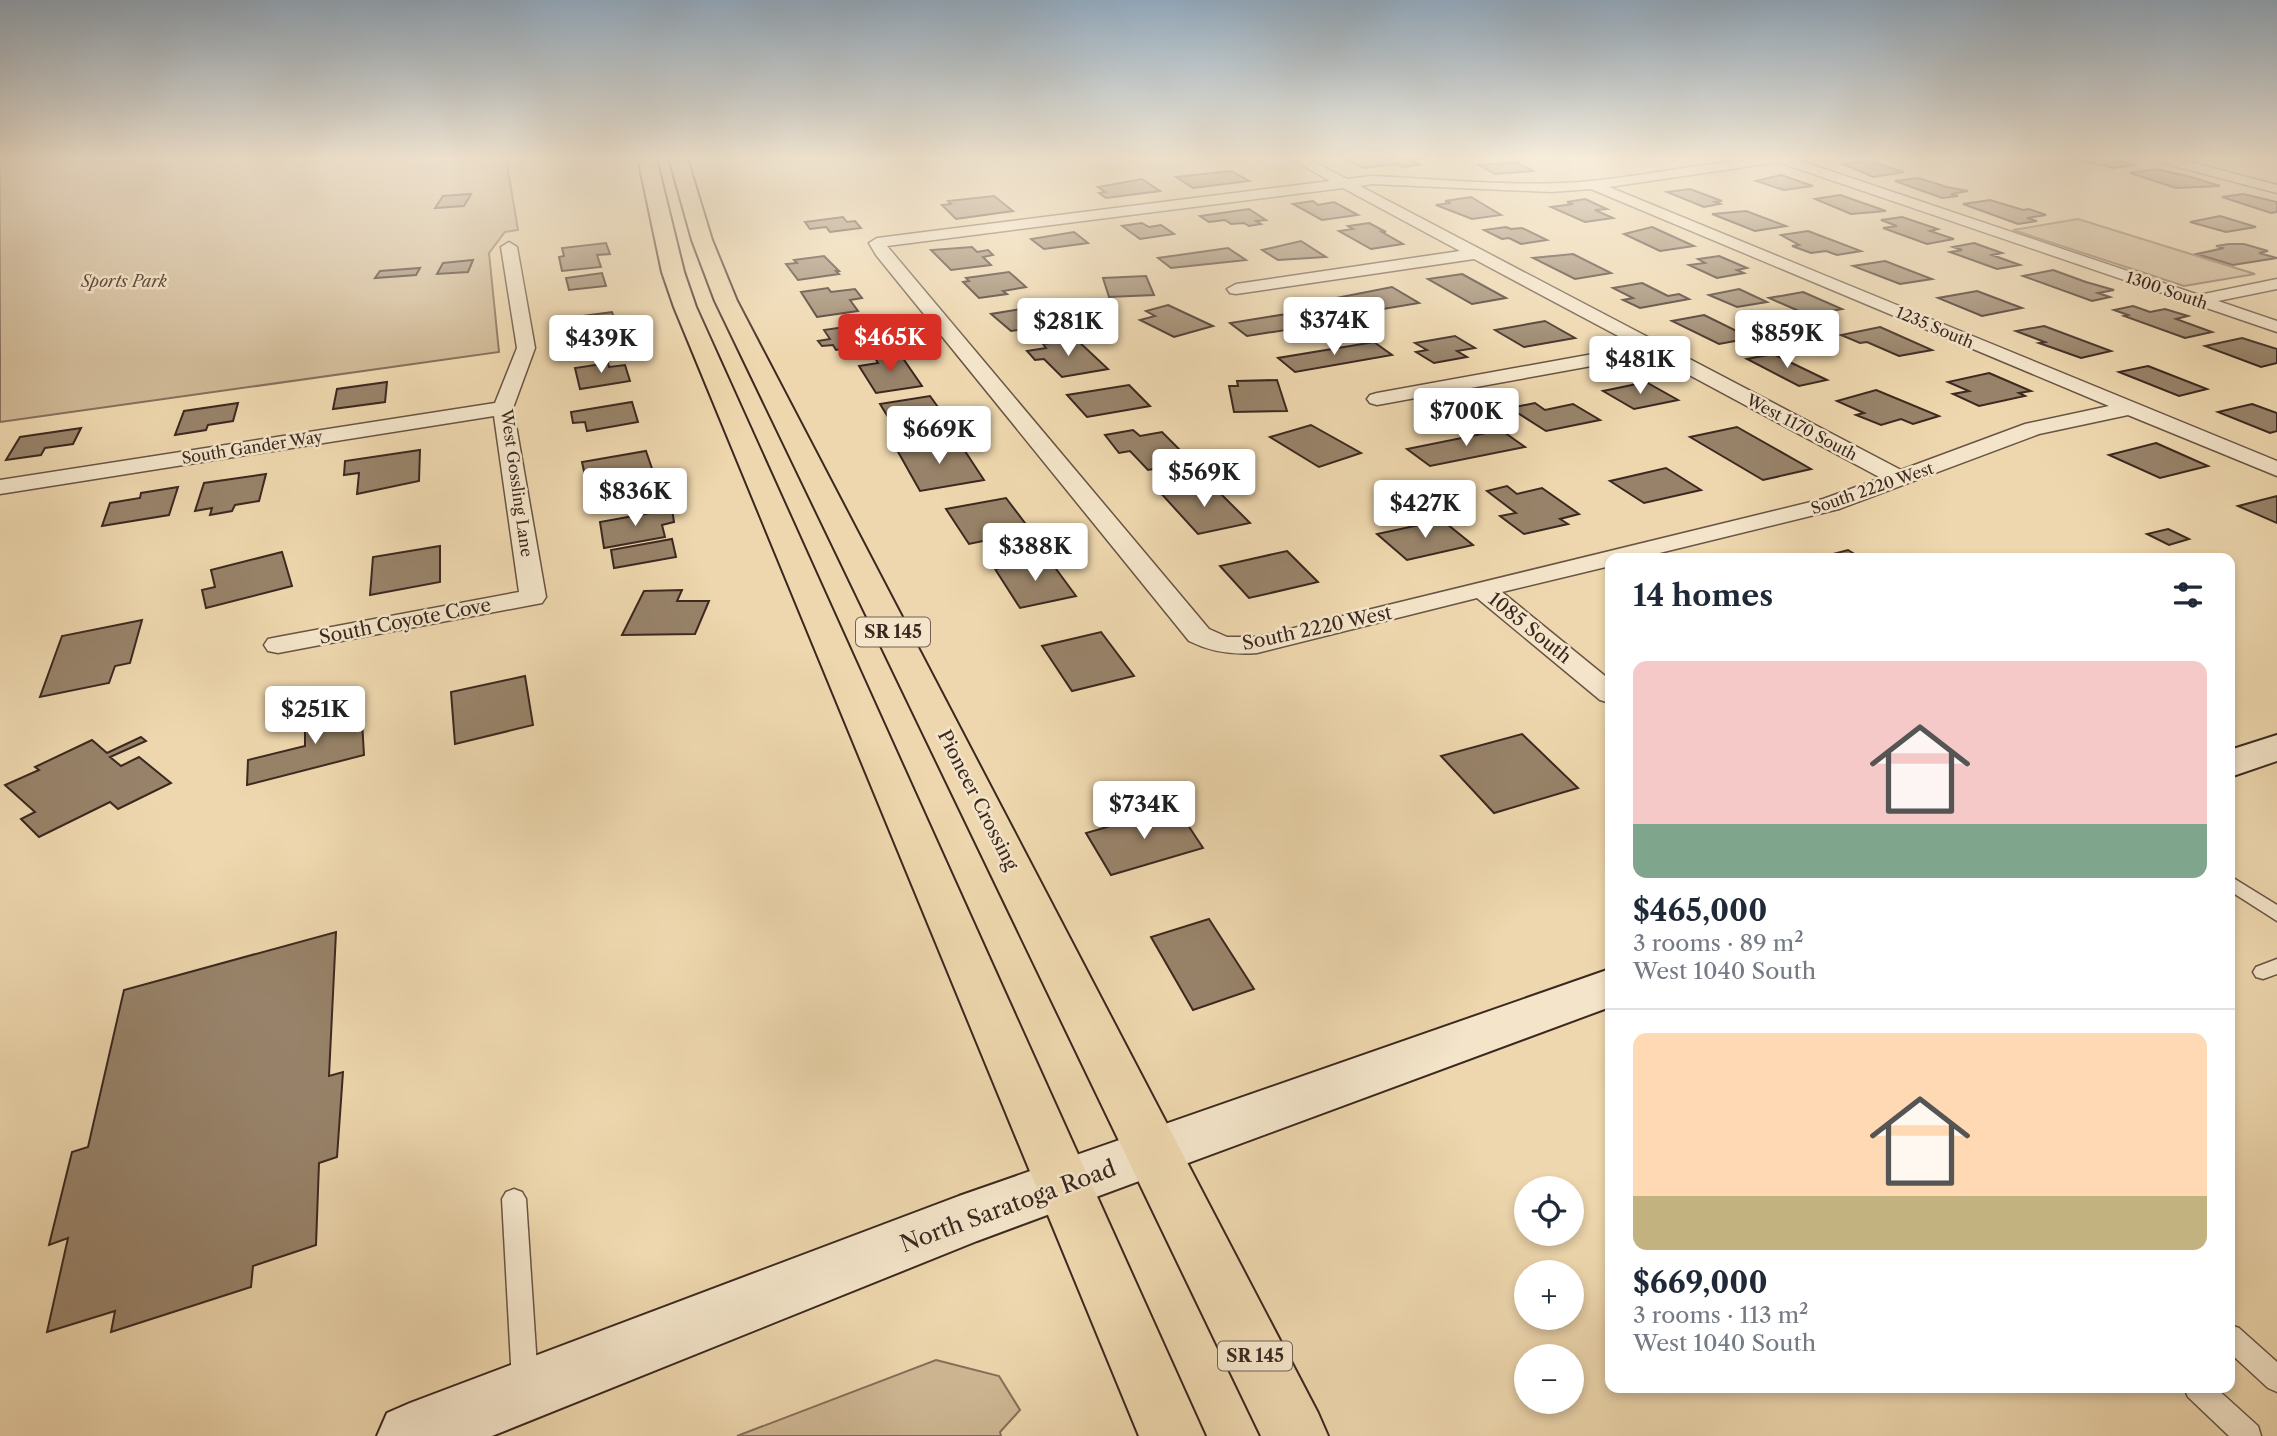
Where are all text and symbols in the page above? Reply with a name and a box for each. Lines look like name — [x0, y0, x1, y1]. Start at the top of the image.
street label: 1300 South — [2124, 267, 2210, 313]
park label: Sports Park — [80, 271, 167, 291]
pin: $281K — [1019, 298, 1117, 358]
pin: $374K — [1285, 298, 1383, 357]
street label: 1235 South — [1893, 302, 1977, 352]
text: $374K — [1299, 306, 1369, 334]
text: $281K — [1033, 307, 1103, 335]
pin: $859K — [1738, 310, 1836, 370]
pin: $465K — [841, 314, 939, 374]
pin: $439K — [552, 316, 650, 375]
text: $859K — [1751, 319, 1823, 347]
text: $465K — [854, 323, 926, 351]
text: $439K — [565, 324, 637, 352]
pin: $481K — [1591, 336, 1689, 396]
text: $481K — [1605, 345, 1675, 373]
pin: $700K — [1417, 388, 1515, 448]
street label: West 1170 South — [1742, 389, 1861, 465]
text: $700K — [1430, 397, 1502, 425]
pin: $669K — [890, 406, 988, 466]
street label: West Gossling Lane — [497, 407, 537, 558]
text: $669K — [903, 415, 975, 443]
street label: South Gander Way — [180, 426, 325, 468]
pin: $569K — [1155, 449, 1253, 509]
text: $569K — [1168, 458, 1240, 486]
street label: South 2220 West — [1808, 458, 1936, 518]
pin: $836K — [586, 468, 684, 528]
text: $836K — [599, 477, 671, 505]
pin: $427K — [1376, 480, 1474, 540]
text: $427K — [1390, 489, 1460, 517]
pin: $388K — [986, 524, 1084, 583]
text: $388K — [999, 532, 1071, 560]
icon: filters — [2169, 576, 2207, 614]
text: 14 homes — [1633, 577, 1773, 614]
street label: 1085 South — [1484, 588, 1576, 668]
street label: South Coyote Cove — [317, 593, 493, 649]
street label: South 2220 West — [1240, 601, 1394, 655]
road number: SR 145 — [856, 618, 930, 646]
pin: $251K — [266, 686, 364, 746]
text: $251K — [281, 695, 349, 723]
icon: home — [1857, 706, 1983, 832]
street label: Pioneer Crossing — [933, 726, 1024, 875]
pin: $734K — [1095, 782, 1193, 841]
text: $734K — [1109, 790, 1179, 818]
text: $465,000 — [1633, 892, 1767, 929]
text: 3 rooms · 89 m² — [1633, 929, 1804, 957]
text: West 1040 South — [1633, 957, 1816, 985]
icon: home — [1857, 1078, 1983, 1204]
street label: North Saratoga Road — [896, 1154, 1120, 1258]
map controls — [1514, 1176, 1584, 1414]
button: locate — [1514, 1176, 1584, 1246]
button: + — [1514, 1260, 1584, 1330]
text: $669,000 — [1633, 1264, 1768, 1301]
text: 3 rooms · 113 m² — [1633, 1301, 1809, 1329]
text: West 1040 South — [1633, 1329, 1816, 1357]
road number: SR 145 — [1218, 1342, 1292, 1371]
button: − — [1514, 1344, 1584, 1414]

